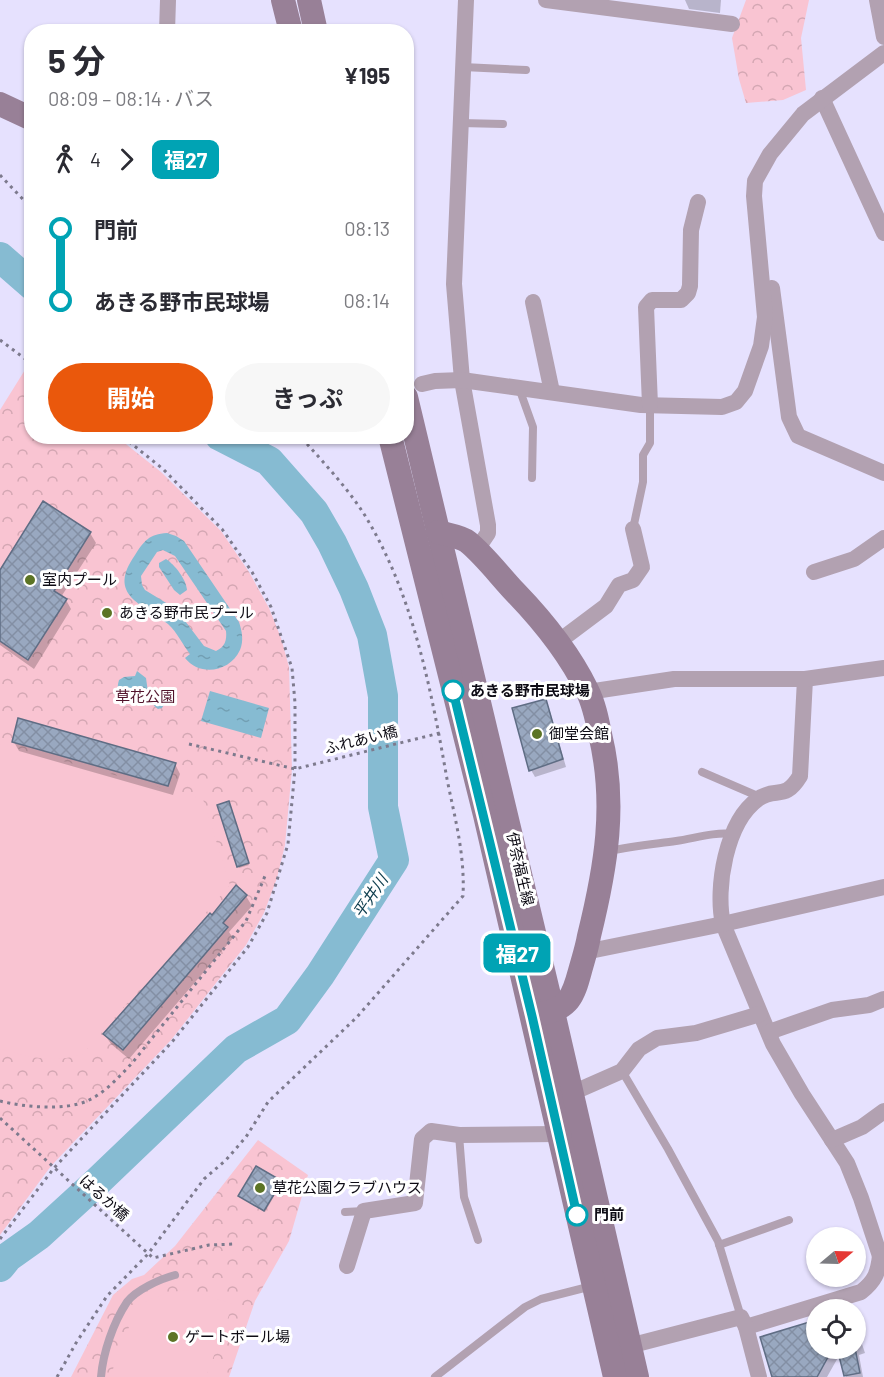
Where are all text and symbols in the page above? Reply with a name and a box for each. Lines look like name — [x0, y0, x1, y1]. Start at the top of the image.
text: 5 分 — [48, 40, 105, 80]
text: ¥195 — [344, 62, 390, 88]
text: 08:09 – 08:14 · バス — [48, 86, 214, 110]
icon: walk — [48, 143, 81, 176]
icon: forward — [110, 143, 143, 176]
text: 4 — [90, 147, 101, 171]
text: 福27 — [164, 147, 207, 172]
text: 門前 — [94, 216, 138, 242]
text: 08:13 — [344, 216, 390, 240]
text: あきる野市民球場 — [94, 288, 270, 314]
text: 08:14 — [343, 288, 390, 312]
button: 開始 — [48, 363, 213, 432]
button: きっぷ — [225, 363, 390, 432]
place label: 室内プール — [42, 570, 117, 588]
marker: 室内プール — [23, 573, 37, 587]
place label: あきる野市民プール — [119, 603, 254, 621]
marker: あきる野市民プール — [100, 606, 114, 620]
marker: あきる野市民球場 — [442, 680, 464, 702]
place label: あきる野市民球場 — [470, 681, 590, 699]
park label: 草花公園 — [115, 687, 175, 705]
street label: ふれあい橋 — [322, 721, 399, 757]
place label: 御堂会館 — [549, 724, 609, 742]
marker: 御堂会館 — [530, 727, 544, 741]
street label: 伊奈福生線 — [504, 830, 538, 907]
water label: 平井川 — [348, 869, 392, 921]
line badge: 福27 — [482, 934, 552, 972]
text: 福27 — [495, 941, 539, 966]
street label: はるか橋 — [76, 1170, 133, 1224]
place label: 草花公園クラブハウス — [272, 1178, 422, 1196]
marker: 草花公園クラブハウス — [253, 1181, 267, 1195]
marker: 門前 — [566, 1204, 588, 1226]
place label: 門前 — [594, 1205, 624, 1223]
north arrow — [806, 1227, 866, 1287]
map controls — [806, 1227, 866, 1359]
button: locate — [806, 1299, 866, 1359]
place label: ゲートボール場 — [185, 1327, 290, 1345]
marker: ゲートボール場 — [166, 1330, 180, 1344]

